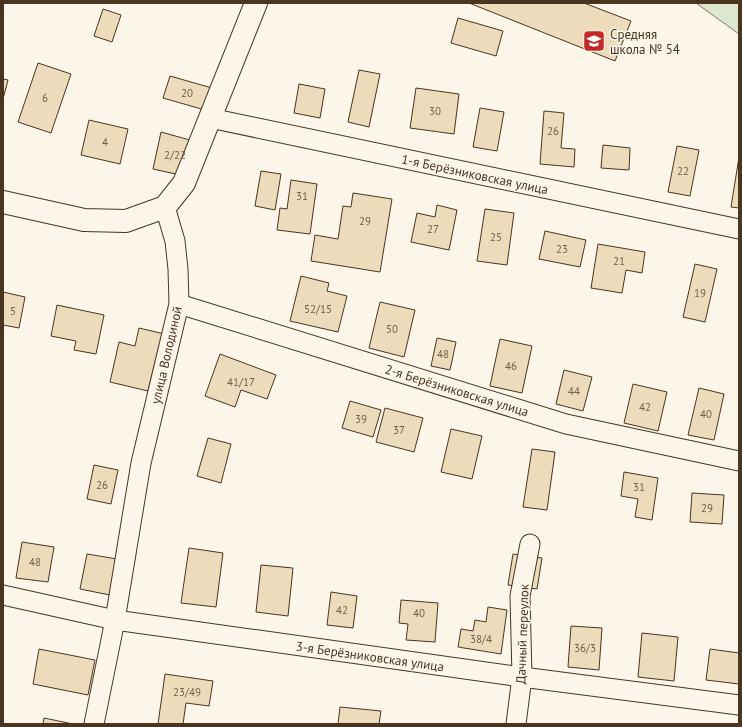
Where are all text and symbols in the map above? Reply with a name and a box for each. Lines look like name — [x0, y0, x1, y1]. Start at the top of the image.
place label: Средняя школа № 54 — [610, 26, 680, 58]
school or university icon: Средняя школа № 54 — [581, 28, 607, 54]
house number: 20 — [181, 86, 193, 100]
house number: 6 — [42, 91, 48, 105]
house number: 30 — [429, 104, 441, 118]
house number: 26 — [547, 124, 559, 138]
house number: 4 — [102, 135, 108, 149]
house number: 2/22 — [164, 148, 186, 162]
street label: 1-я Берёзниковская улица — [400, 151, 550, 198]
house number: 22 — [677, 164, 689, 178]
house number: 31 — [296, 189, 308, 203]
house number: 29 — [359, 214, 371, 228]
house number: 27 — [427, 222, 439, 236]
house number: 25 — [490, 230, 502, 244]
house number: 23 — [556, 242, 568, 256]
house number: 21 — [613, 254, 625, 268]
house number: 19 — [694, 286, 706, 300]
house number: 52/15 — [304, 302, 332, 316]
house number: 5 — [10, 304, 16, 318]
street label: улица Володиной — [147, 305, 186, 406]
house number: 50 — [386, 322, 398, 336]
house number: 48 — [437, 347, 449, 361]
house number: 46 — [505, 359, 517, 373]
street label: 2-я Берёзниковская улица — [383, 361, 531, 420]
house number: 41/17 — [227, 375, 255, 389]
house number: 44 — [568, 384, 580, 398]
house number: 42 — [639, 400, 651, 414]
house number: 40 — [700, 407, 712, 421]
house number: 39 — [355, 412, 367, 426]
house number: 37 — [393, 423, 405, 437]
house number: 26 — [96, 478, 108, 492]
house number: 31 — [633, 480, 645, 494]
house number: 29 — [701, 501, 713, 515]
house number: 48 — [29, 555, 41, 569]
street label: Дачный переулок — [512, 583, 533, 684]
house number: 42 — [336, 603, 348, 617]
house number: 40 — [413, 606, 425, 620]
house number: 38/4 — [470, 632, 492, 646]
street label: 3-я Берёзниковская улица — [295, 638, 445, 675]
house number: 36/3 — [574, 641, 596, 655]
house number: 23/49 — [173, 685, 201, 699]

